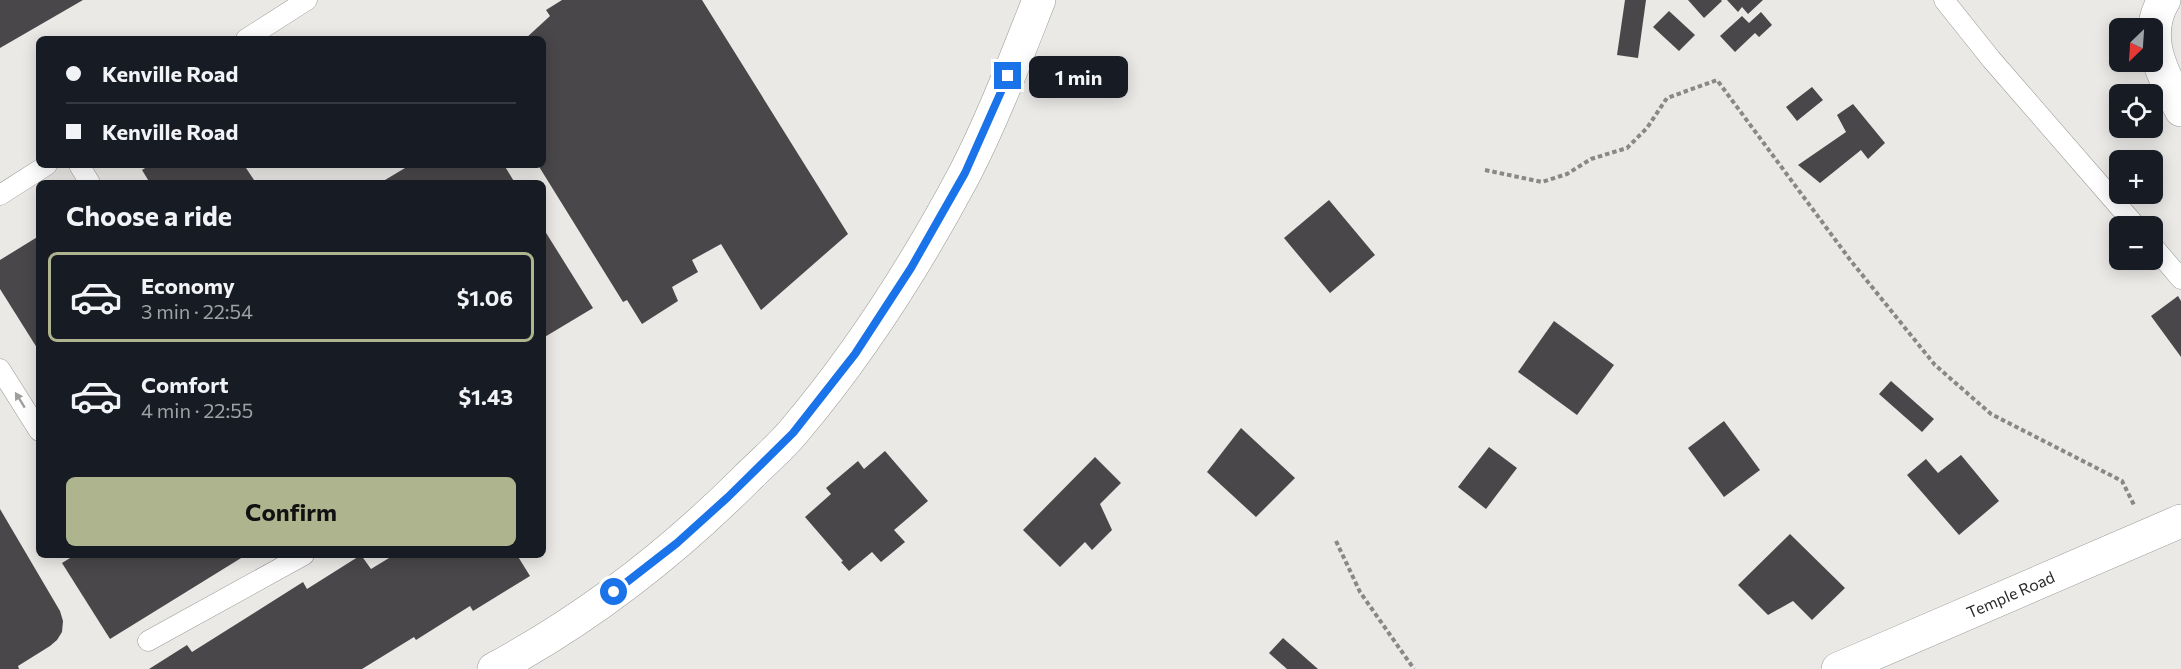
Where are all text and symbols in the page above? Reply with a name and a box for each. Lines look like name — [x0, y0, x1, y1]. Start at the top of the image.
north arrow — [2109, 18, 2163, 72]
map controls — [2109, 18, 2163, 270]
callout: 1 min — [1029, 55, 1128, 97]
text: Kenville Road — [102, 60, 238, 87]
route end — [994, 62, 1021, 89]
text: 1 min — [1055, 65, 1102, 89]
button: locate — [2109, 84, 2163, 138]
text: Kenville Road — [102, 118, 238, 145]
button: + — [2109, 150, 2163, 204]
text: Choose a ride — [66, 199, 232, 232]
button: − — [2109, 216, 2163, 270]
icon: car — [69, 270, 123, 324]
text: Economy — [141, 272, 235, 299]
text: $1.06 — [457, 284, 513, 311]
text: 3 min · 22:54 — [141, 299, 253, 323]
icon: car — [69, 369, 123, 423]
text: Comfort — [141, 371, 229, 398]
text: $1.43 — [458, 383, 513, 410]
one-way arrow — [14, 392, 25, 408]
text: 4 min · 22:55 — [141, 398, 253, 422]
button: Confirm — [66, 477, 516, 546]
street label: Temple Road — [1964, 567, 2057, 621]
route start — [600, 578, 627, 605]

